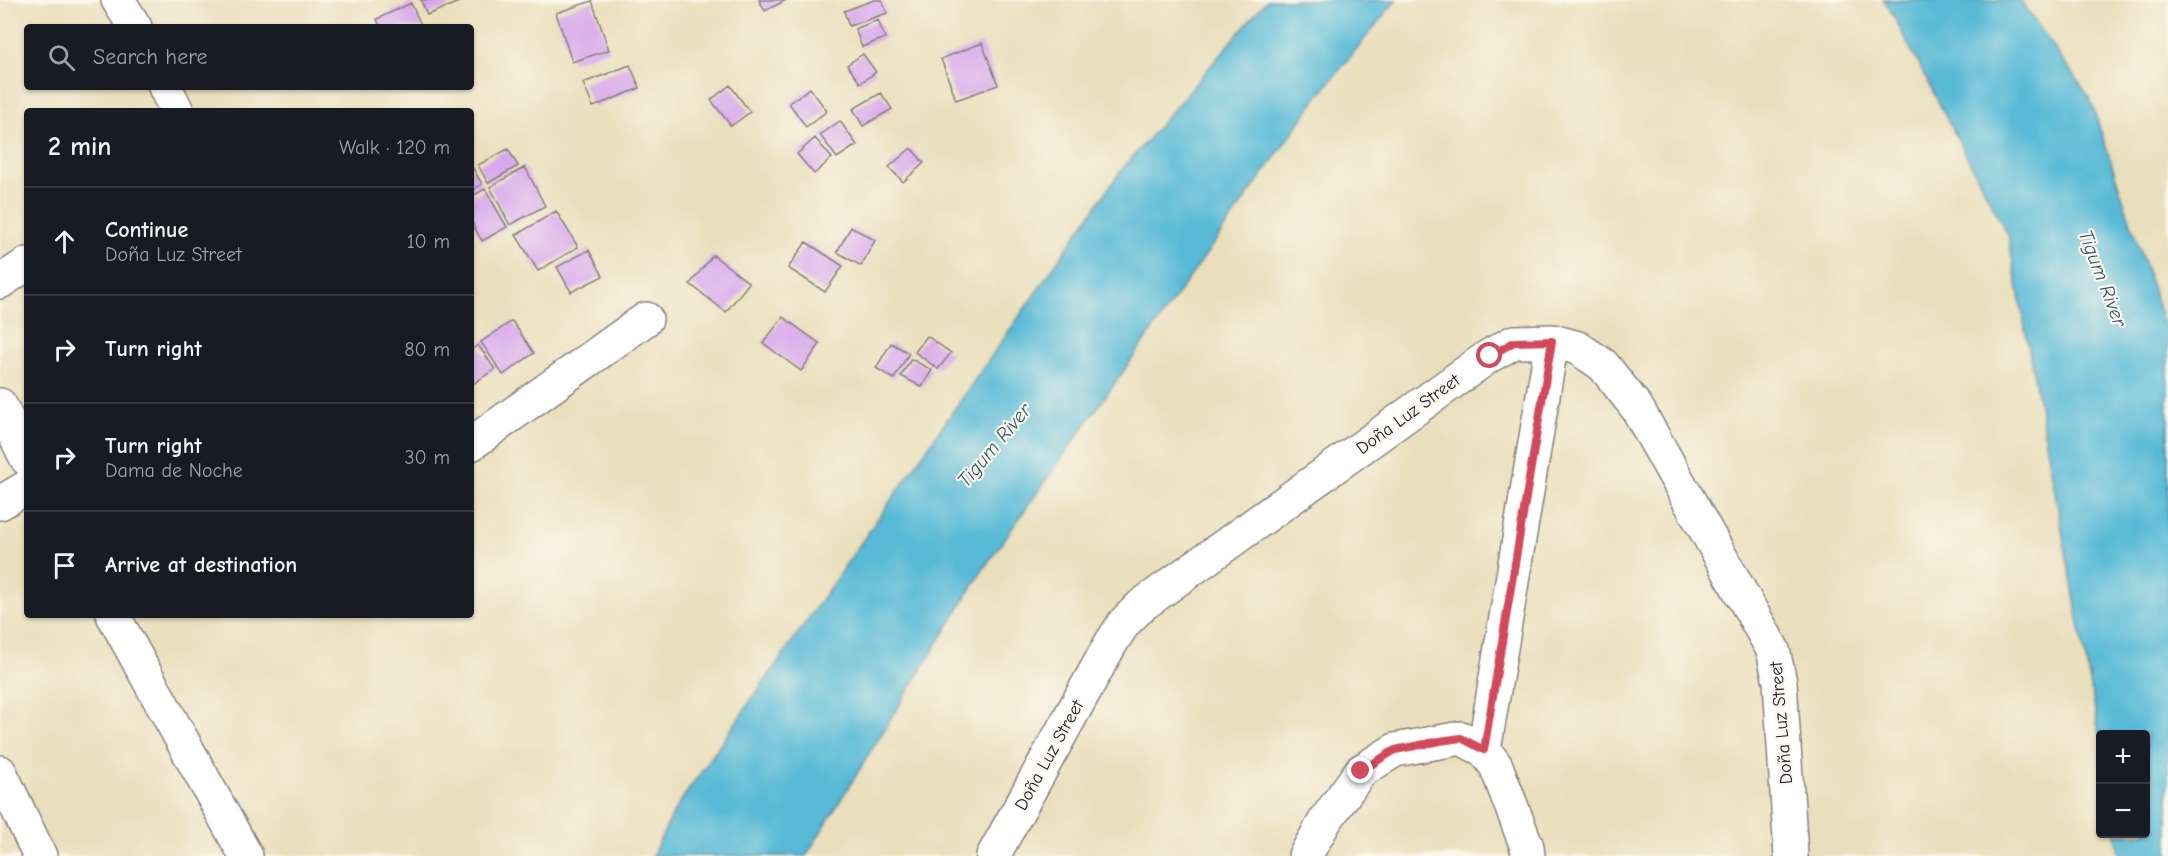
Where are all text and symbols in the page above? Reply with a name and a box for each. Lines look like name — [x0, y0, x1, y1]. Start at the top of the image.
search box — [24, 24, 474, 90]
icon: search — [45, 41, 78, 74]
text: Search here — [93, 44, 208, 70]
text: 2 min — [48, 132, 111, 162]
text: Walk · 120 m — [339, 136, 450, 159]
text: Continue — [105, 217, 188, 243]
icon: ahead — [48, 225, 81, 258]
water label: Tigum River — [2074, 227, 2132, 331]
text: 10 m — [407, 230, 450, 253]
text: Doña Luz Street — [105, 243, 242, 266]
icon: right — [48, 333, 81, 366]
text: Turn right — [105, 336, 202, 362]
text: 80 m — [404, 338, 450, 361]
route start — [1476, 342, 1502, 368]
street label: Doña Luz Street — [1352, 369, 1465, 459]
water label: Tigum River — [953, 398, 1037, 492]
text: Turn right — [105, 433, 202, 459]
icon: right — [48, 441, 81, 474]
text: 30 m — [404, 446, 450, 469]
text: Dama de Noche — [105, 459, 243, 482]
icon: arrive — [48, 549, 81, 582]
text: Arrive at destination — [105, 552, 297, 578]
street label: Doña Luz Street — [1766, 660, 1797, 785]
street label: Doña Luz Street — [1010, 696, 1089, 814]
map controls — [2096, 730, 2150, 838]
button: + — [2096, 730, 2150, 784]
route end — [1347, 757, 1373, 783]
button: − — [2096, 784, 2150, 838]

